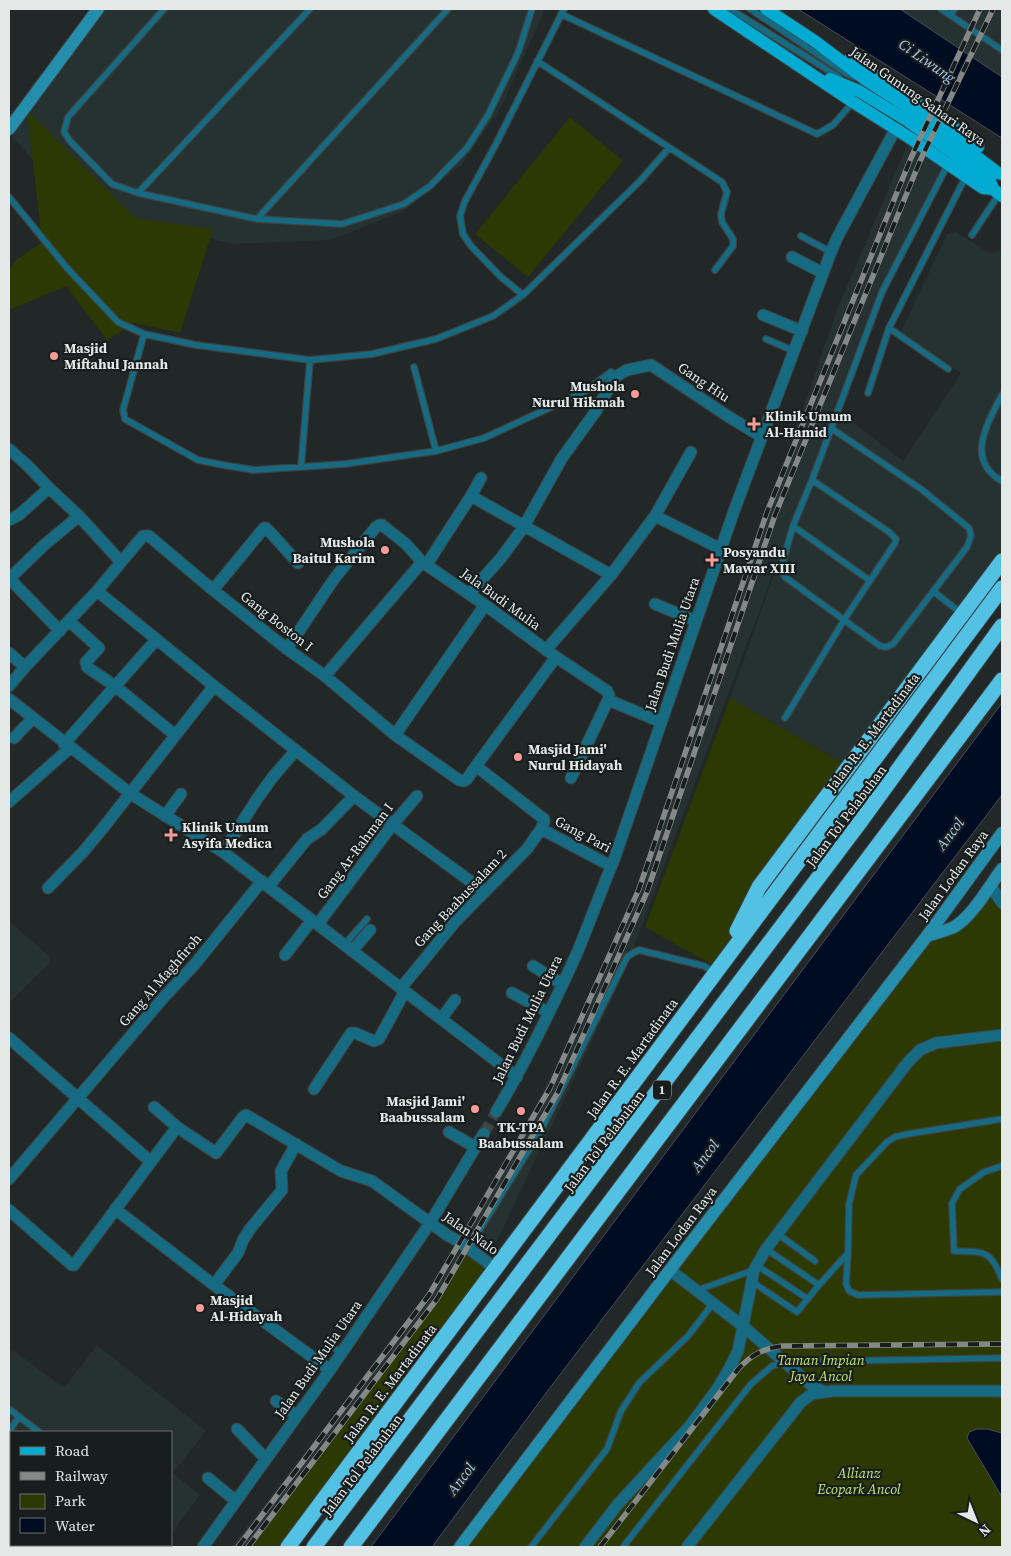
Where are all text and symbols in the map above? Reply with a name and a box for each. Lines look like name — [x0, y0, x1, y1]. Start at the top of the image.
water label: Ci Liwung — [895, 33, 961, 88]
street label: Jalan Gunung Sahari Raya — [845, 41, 991, 151]
place label: Masjid Miftahul Jannah — [64, 338, 168, 374]
marker: Masjid Miftahul Jannah — [48, 350, 60, 362]
street label: Gang Hiu — [674, 357, 734, 407]
place label: Mushola Nurul Hikmah — [532, 376, 626, 412]
marker: Mushola Nurul Hikmah — [629, 388, 641, 400]
place label: Klinik Umum Al-Hamid — [765, 406, 852, 442]
marker: Klinik Umum Al-Hamid — [747, 417, 761, 431]
place label: Mushola Baitul Karim — [292, 532, 376, 568]
place label: Posyandu Mawar XIII — [723, 542, 795, 578]
marker: Mushola Baitul Karim — [379, 544, 391, 556]
marker: Posyandu Mawar XIII — [705, 553, 719, 567]
street label: Jala Budi Mulia — [456, 563, 546, 635]
street label: Jalan Budi Mulia Utara — [639, 574, 705, 715]
street label: Gang Boston I — [236, 586, 318, 656]
street label: Jalan R. E. Martadinata — [821, 668, 925, 796]
place label: Masjid Jami' Nurul Hidayah — [528, 739, 623, 775]
marker: Masjid Jami' Nurul Hidayah — [512, 751, 524, 763]
street label: Jalan Tol Pelabuhan — [800, 760, 891, 872]
street label: Gang Ar-Rahman I — [312, 799, 398, 903]
street label: Gang Pari — [551, 811, 615, 857]
water label: Ancol — [930, 813, 969, 855]
place label: Klinik Umum Asyifa Medica — [182, 817, 272, 853]
street label: Jalan Lodan Raya — [913, 825, 993, 925]
marker: Klinik Umum Asyifa Medica — [164, 828, 178, 842]
street label: Gang Baabussalam 2 — [409, 844, 511, 952]
street label: Gang Al Maghfiroh — [114, 929, 206, 1031]
street label: Jalan Budi Mulia Utara — [487, 951, 567, 1087]
street label: Jalan R. E. Martadinata — [581, 993, 683, 1123]
road number: 1 — [653, 1080, 671, 1100]
street label: Jalan Tol Pelabuhan — [558, 1085, 649, 1197]
place label: Masjid Jami' Baabussalam — [379, 1091, 465, 1127]
marker: Masjid Jami' Baabussalam — [469, 1103, 481, 1115]
marker: TK-TPA Baabussalam — [515, 1105, 527, 1117]
place label: TK-TPA Baabussalam — [478, 1117, 564, 1153]
water label: Ancol — [685, 1135, 724, 1177]
street label: Jalan Lodan Raya — [640, 1181, 722, 1281]
street label: Jalan Nalo — [438, 1206, 503, 1260]
place label: Masjid Al-Hidayah — [210, 1290, 283, 1326]
street label: Jalan Budi Mulia Utara — [269, 1295, 367, 1423]
marker: Masjid Al-Hidayah — [194, 1302, 206, 1314]
street label: Jalan R. E. Martadinata — [338, 1319, 442, 1447]
park label: Taman Impian Jaya Ancol — [777, 1350, 865, 1386]
street label: Jalan Tol Pelabuhan — [316, 1409, 407, 1521]
legend — [10, 1431, 172, 1546]
text: Road — [55, 1440, 89, 1461]
water label: Ancol — [441, 1458, 480, 1500]
park label: Allianz Ecopark Ancol — [816, 1463, 901, 1499]
text: Railway — [55, 1465, 108, 1486]
text: Park — [55, 1490, 87, 1511]
north arrow — [951, 1496, 1001, 1546]
text: Water — [55, 1515, 96, 1536]
text: N — [974, 1520, 995, 1541]

